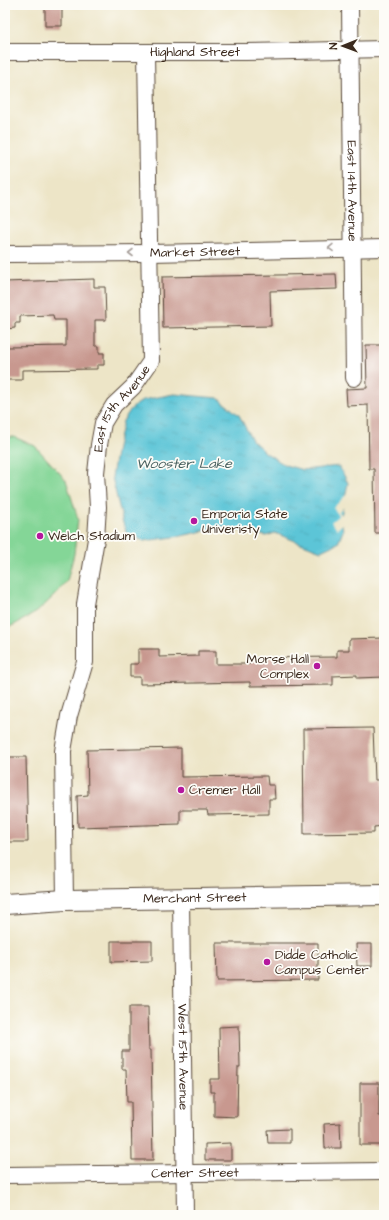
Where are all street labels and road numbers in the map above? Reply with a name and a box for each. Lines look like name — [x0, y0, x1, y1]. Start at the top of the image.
street label: Highland Street — [150, 43, 241, 62]
street label: East 14th Avenue — [342, 140, 362, 242]
street label: Market Street — [150, 242, 241, 262]
street label: East 15th Avenue — [89, 361, 155, 453]
street label: Merchant Street — [143, 888, 247, 908]
street label: West 15th Avenue — [173, 1004, 193, 1110]
street label: Center Street — [151, 1164, 240, 1182]

